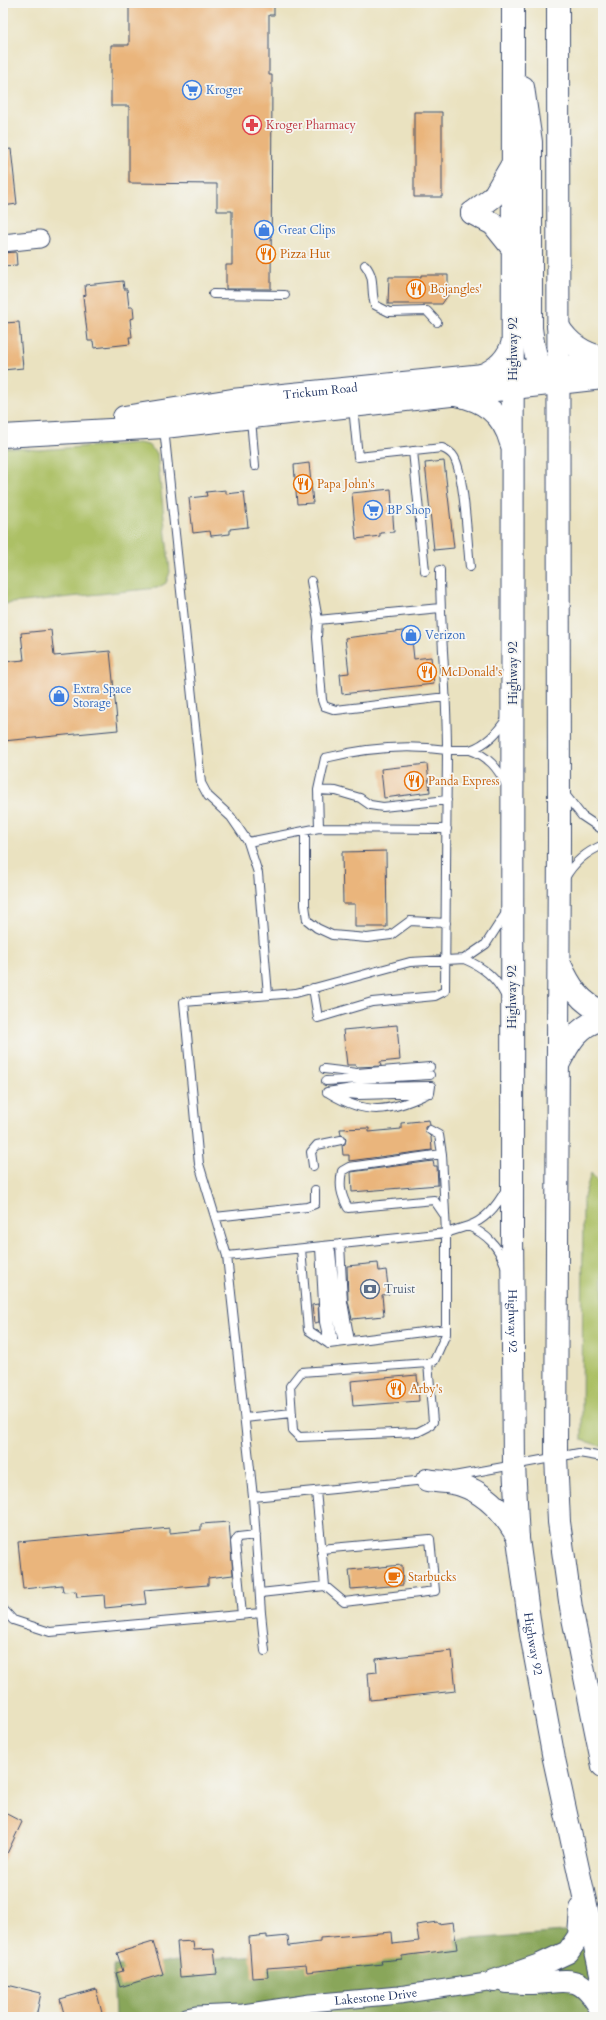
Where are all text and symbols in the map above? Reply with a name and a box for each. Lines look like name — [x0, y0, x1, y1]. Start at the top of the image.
supermarket icon: Kroger — [181, 79, 203, 101]
place label: Kroger — [206, 82, 243, 98]
pharmacy icon: Kroger Pharmacy — [241, 114, 263, 136]
place label: Kroger Pharmacy — [266, 117, 357, 133]
shop icon: Great Clips — [253, 219, 275, 241]
place label: Great Clips — [278, 222, 336, 238]
restaurant icon: Pizza Hut — [255, 243, 277, 265]
place label: Pizza Hut — [280, 246, 330, 262]
restaurant icon: Bojangles' — [405, 278, 427, 300]
place label: Bojangles' — [430, 281, 482, 297]
street label: Highway 92 — [505, 317, 521, 381]
street label: Trickum Road — [282, 379, 359, 403]
restaurant icon: Papa John's — [292, 473, 314, 495]
place label: Papa John's — [317, 476, 375, 492]
supermarket icon: BP Shop — [362, 499, 384, 521]
place label: BP Shop — [387, 502, 431, 518]
shop icon: Verizon — [400, 624, 422, 646]
place label: Verizon — [425, 627, 466, 643]
street label: Highway 92 — [505, 641, 521, 705]
restaurant icon: McDonald's — [416, 661, 438, 683]
place label: McDonald's — [441, 664, 502, 680]
place label: Extra Space Storage — [73, 681, 131, 711]
shop icon: Extra Space Storage — [48, 685, 70, 707]
restaurant icon: Panda Express — [403, 770, 425, 792]
place label: Panda Express — [428, 773, 500, 789]
street label: Highway 92 — [504, 965, 520, 1029]
bank icon: Truist — [359, 1278, 381, 1300]
place label: Truist — [384, 1281, 415, 1297]
street label: Highway 92 — [504, 1289, 521, 1353]
restaurant icon: Arby's — [385, 1378, 407, 1400]
place label: Arby's — [410, 1381, 442, 1397]
cafe icon: Starbucks — [383, 1566, 405, 1588]
place label: Starbucks — [408, 1569, 456, 1585]
street label: Highway 92 — [520, 1611, 546, 1676]
street label: Lakestone Drive — [334, 1984, 418, 2009]

